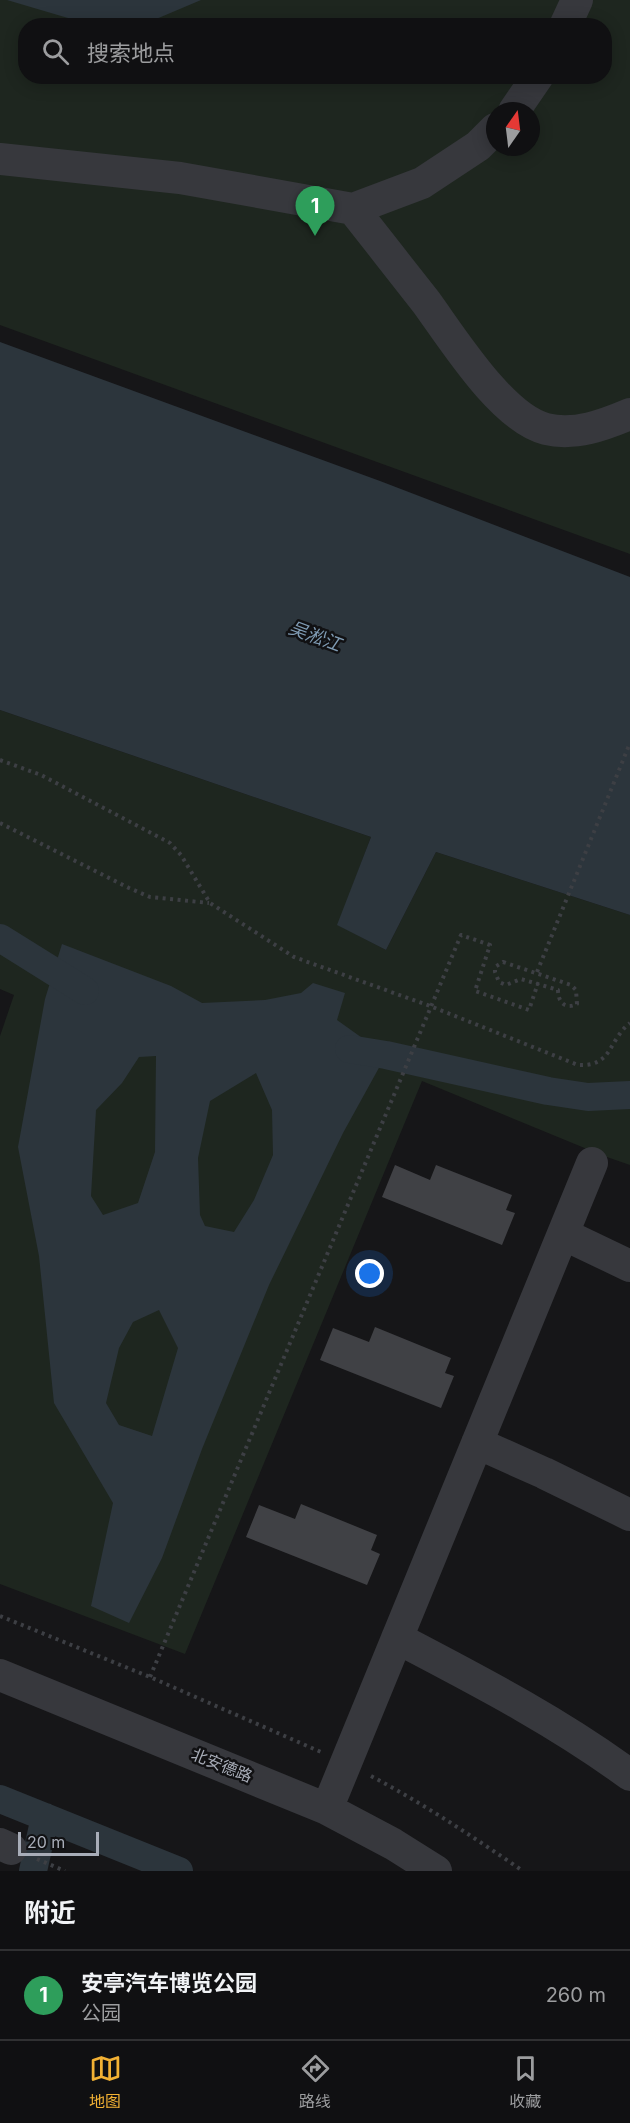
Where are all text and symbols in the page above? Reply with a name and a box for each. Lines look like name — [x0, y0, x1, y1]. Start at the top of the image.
search box — [18, 18, 612, 84]
icon: search — [39, 35, 72, 68]
text: 搜索地点 — [87, 40, 175, 66]
north arrow — [486, 102, 540, 156]
pin: 1 — [296, 186, 334, 236]
water label: 吴淞江 — [286, 617, 346, 656]
your location — [355, 1259, 384, 1288]
street label: 北安德路 — [189, 1744, 255, 1786]
scale bar — [18, 1829, 99, 1856]
text: 20 m — [27, 1832, 65, 1852]
text: 附近 — [24, 1897, 76, 1928]
text: 安亭汽车博览公园 — [81, 1970, 257, 1996]
text: 1 — [39, 1983, 48, 2007]
text: 260 m — [546, 1983, 606, 2007]
text: 公园 — [81, 2001, 121, 2025]
tab: 地图 — [89, 2052, 122, 2112]
tab: 路线 — [299, 2052, 332, 2112]
tab: 收藏 — [509, 2052, 542, 2112]

